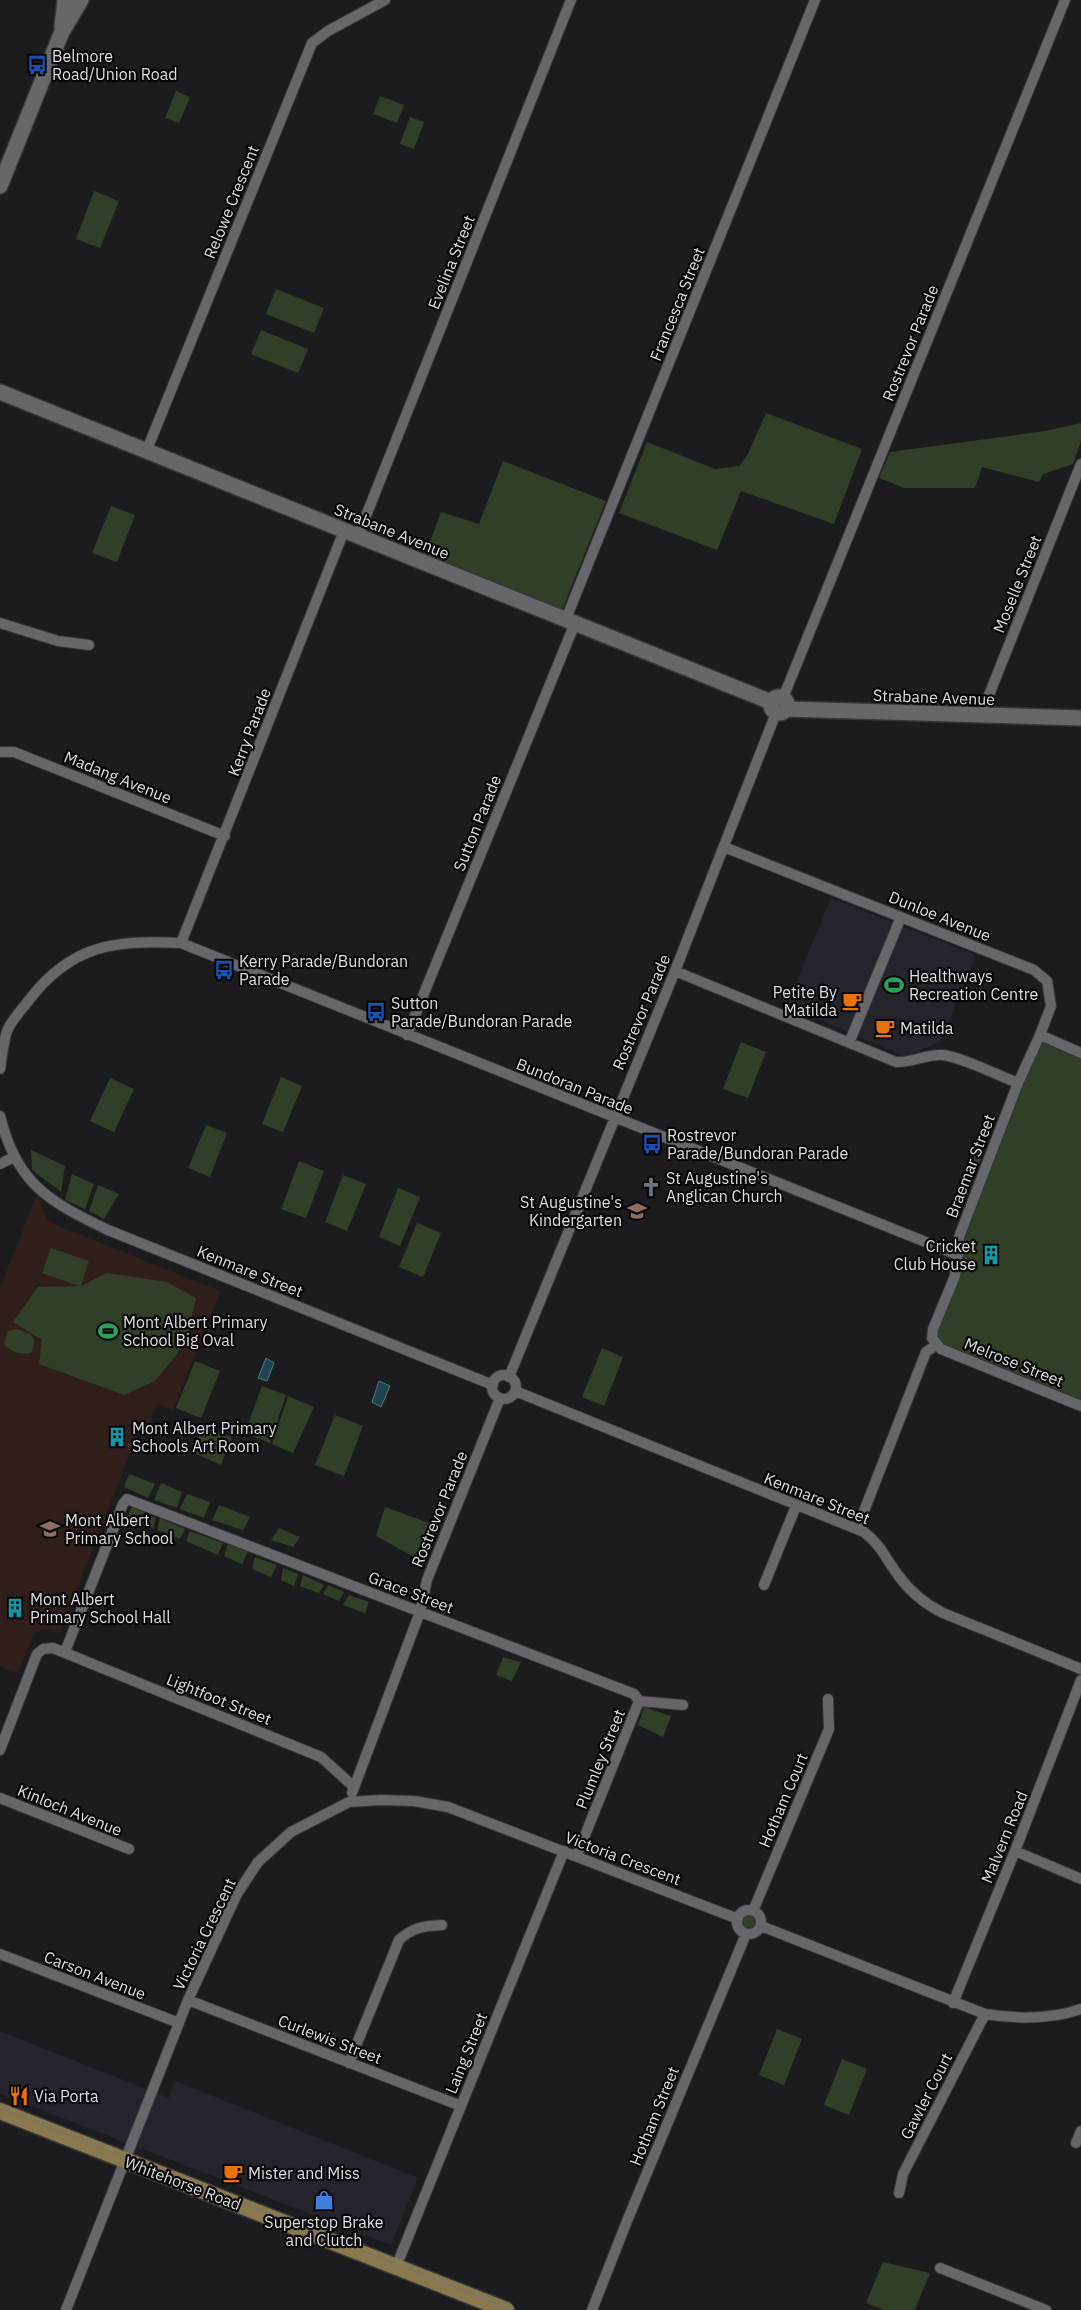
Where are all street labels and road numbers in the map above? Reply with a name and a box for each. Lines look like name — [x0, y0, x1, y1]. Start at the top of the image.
street label: Relowe Crescent — [199, 142, 263, 262]
street label: Evelina Street — [423, 212, 479, 312]
street label: Francesca Street — [645, 244, 709, 364]
street label: Rostrevor Parade — [878, 282, 942, 404]
street label: Strabane Avenue — [332, 499, 453, 563]
street label: Moselle Street — [988, 532, 1046, 636]
street label: Kerry Parade — [223, 685, 275, 779]
street label: Strabane Avenue — [873, 685, 996, 709]
street label: Madang Avenue — [61, 746, 175, 808]
street label: Sutton Parade — [449, 772, 505, 874]
street label: Dunloe Avenue — [886, 886, 994, 946]
street label: Rostrevor Parade — [608, 951, 674, 1073]
street label: Bundoran Parade — [514, 1053, 637, 1119]
street label: Braemar Street — [941, 1111, 999, 1221]
street label: Kenmare Street — [194, 1241, 306, 1301]
street label: Melrose Street — [962, 1333, 1066, 1391]
street label: Rostrevor Parade — [407, 1448, 471, 1570]
street label: Kenmare Street — [761, 1468, 873, 1528]
street label: Grace Street — [365, 1567, 457, 1617]
street label: Lightfoot Street — [164, 1669, 274, 1729]
street label: Plumley Street — [571, 1706, 629, 1812]
street label: Hotham Court — [754, 1750, 812, 1850]
street label: Kinloch Avenue — [15, 1780, 125, 1840]
street label: Malvern Road — [976, 1788, 1032, 1886]
street label: Victoria Crescent — [562, 1827, 684, 1889]
street label: Victoria Crescent — [168, 1875, 240, 1993]
street label: Carson Avenue — [41, 1946, 149, 2004]
street label: Curlewis Street — [275, 2010, 385, 2068]
street label: Laing Street — [441, 2010, 491, 2096]
street label: Gawler Court — [896, 2049, 956, 2143]
street label: Hotham Street — [625, 2064, 683, 2168]
street label: Whitehorse Road — [122, 2152, 244, 2214]

